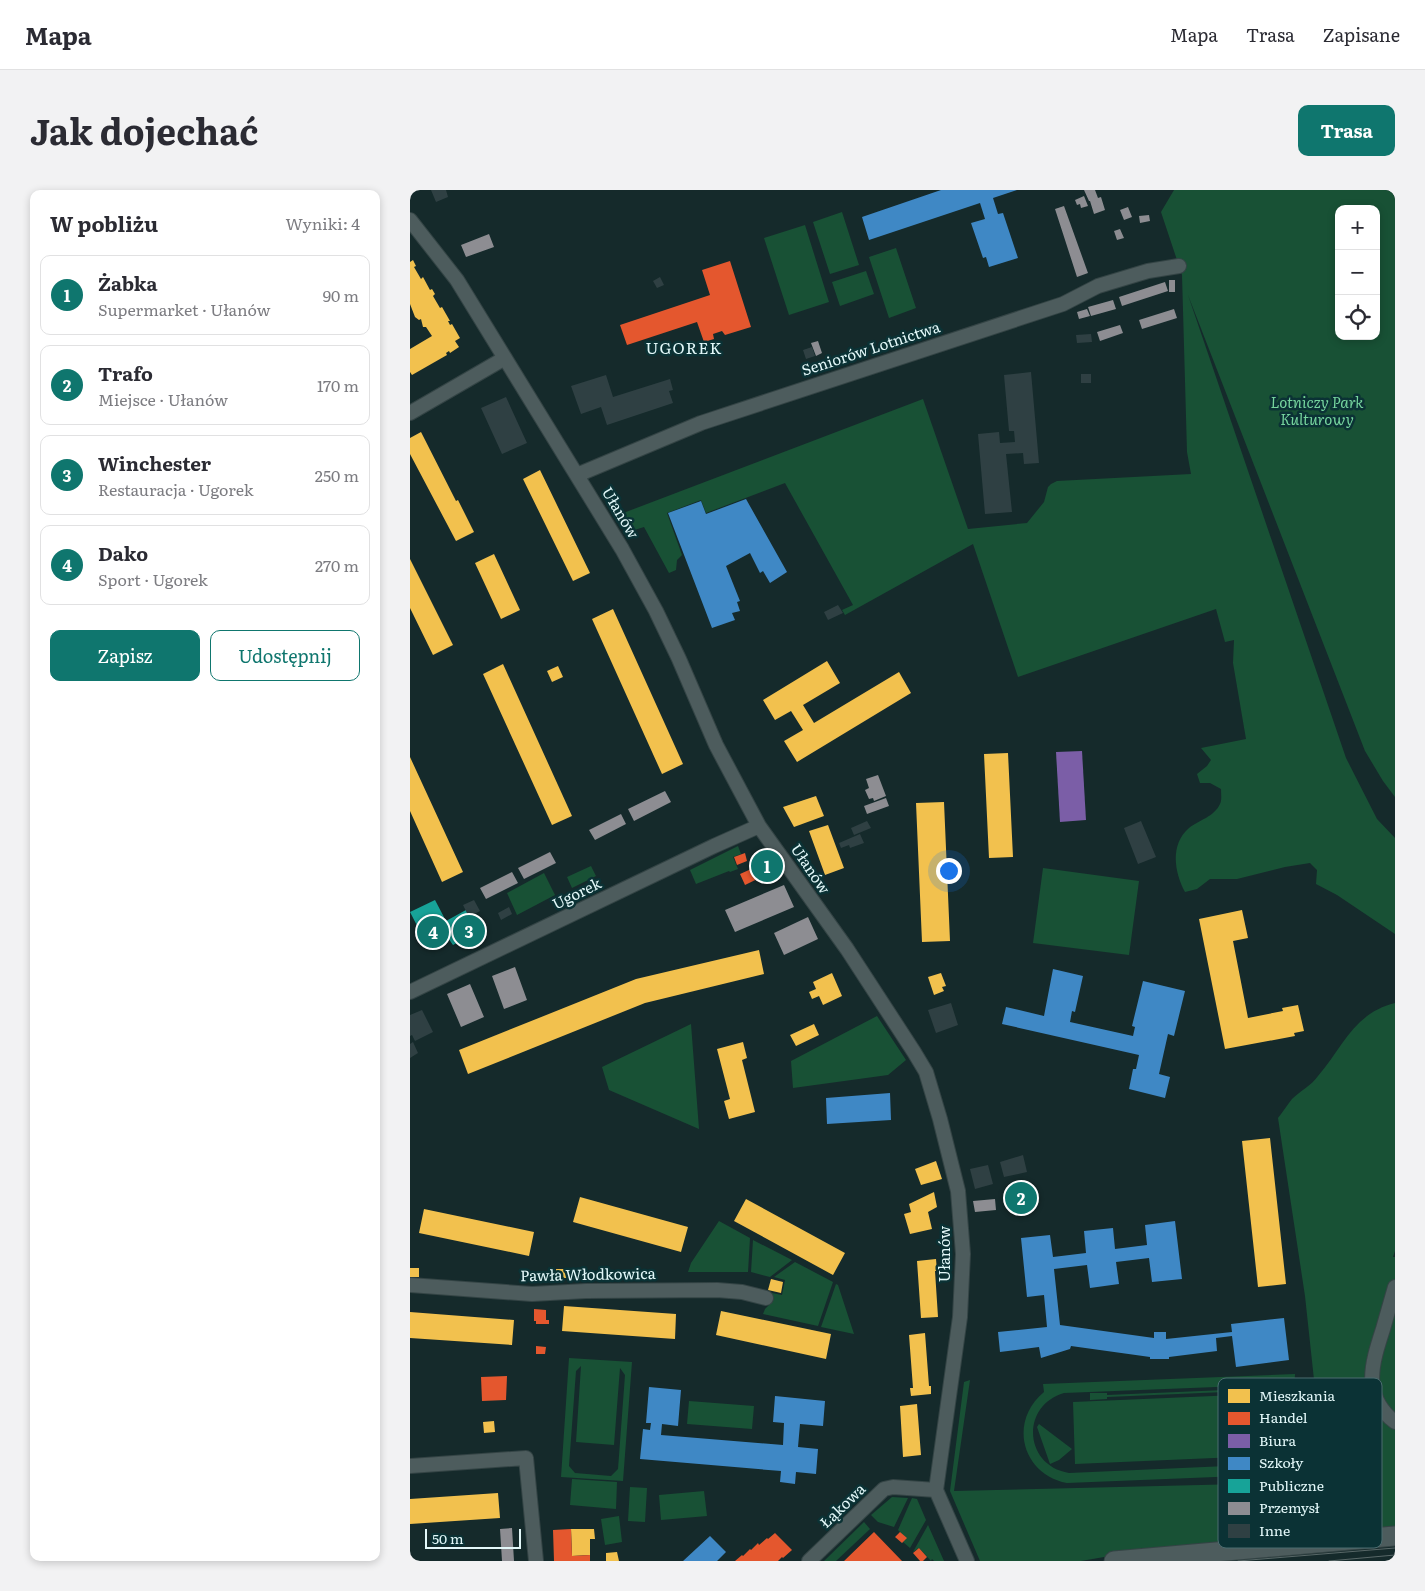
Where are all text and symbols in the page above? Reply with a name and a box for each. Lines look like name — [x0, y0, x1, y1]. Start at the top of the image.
text: Mapa — [25, 17, 92, 52]
text: Mapa — [1170, 21, 1218, 48]
text: Trasa — [1246, 21, 1295, 48]
text: Zapisane — [1323, 21, 1400, 48]
text: Jak dojechać — [30, 104, 258, 156]
button: Trasa — [1298, 105, 1395, 156]
map controls — [1335, 205, 1380, 340]
button: + — [1335, 205, 1380, 250]
text: W pobliżu — [50, 207, 158, 238]
text: Wyniki: 4 — [286, 211, 360, 235]
button: − — [1335, 250, 1380, 295]
text: Żabka — [98, 269, 158, 297]
text: 1 — [64, 283, 70, 307]
text: 90 m — [323, 283, 359, 307]
button: locate — [1335, 295, 1380, 340]
text: Supermarket · Ułanów — [98, 297, 270, 321]
street label: Seniorów Lotnictwa — [798, 314, 944, 381]
district label: UGOREK — [646, 335, 723, 359]
text: Trafo — [98, 359, 153, 387]
text: 2 — [63, 373, 71, 397]
text: 170 m — [317, 373, 359, 397]
text: Miejsce · Ułanów — [98, 387, 228, 411]
park label: Lotniczy Park Kulturowy — [1271, 390, 1364, 430]
text: Winchester — [98, 449, 211, 477]
text: 3 — [63, 463, 71, 487]
text: 250 m — [315, 463, 359, 487]
text: Restauracja · Ugorek — [98, 477, 254, 501]
street label: Ułanów — [597, 482, 646, 542]
text: Dako — [98, 539, 148, 567]
text: 4 — [62, 553, 72, 577]
text: 270 m — [315, 553, 359, 577]
text: Sport · Ugorek — [98, 567, 208, 591]
button: Zapisz — [50, 630, 200, 681]
button: Udostępnij — [210, 630, 360, 681]
street label: Ułanów — [786, 838, 837, 898]
pin: 1 — [751, 847, 783, 885]
your location — [936, 858, 962, 884]
street label: Ugorek — [548, 871, 606, 914]
pin: 3 — [453, 912, 485, 950]
pin: 4 — [417, 913, 449, 951]
pin: 2 — [1005, 1179, 1037, 1217]
street label: Ułanów — [932, 1226, 955, 1282]
street label: Pawła Włodkowica — [520, 1261, 657, 1286]
legend — [1218, 1378, 1382, 1548]
text: Mieszkania — [1259, 1385, 1336, 1405]
text: Handel — [1259, 1407, 1308, 1427]
text: Biura — [1259, 1430, 1296, 1450]
text: Szkoły — [1259, 1452, 1304, 1472]
text: Publiczne — [1259, 1475, 1324, 1495]
street label: Łąkowa — [814, 1477, 871, 1533]
text: Przemysł — [1259, 1497, 1320, 1517]
text: Inne — [1259, 1520, 1290, 1540]
scale bar — [425, 1526, 521, 1549]
text: 50 m — [432, 1528, 464, 1548]

